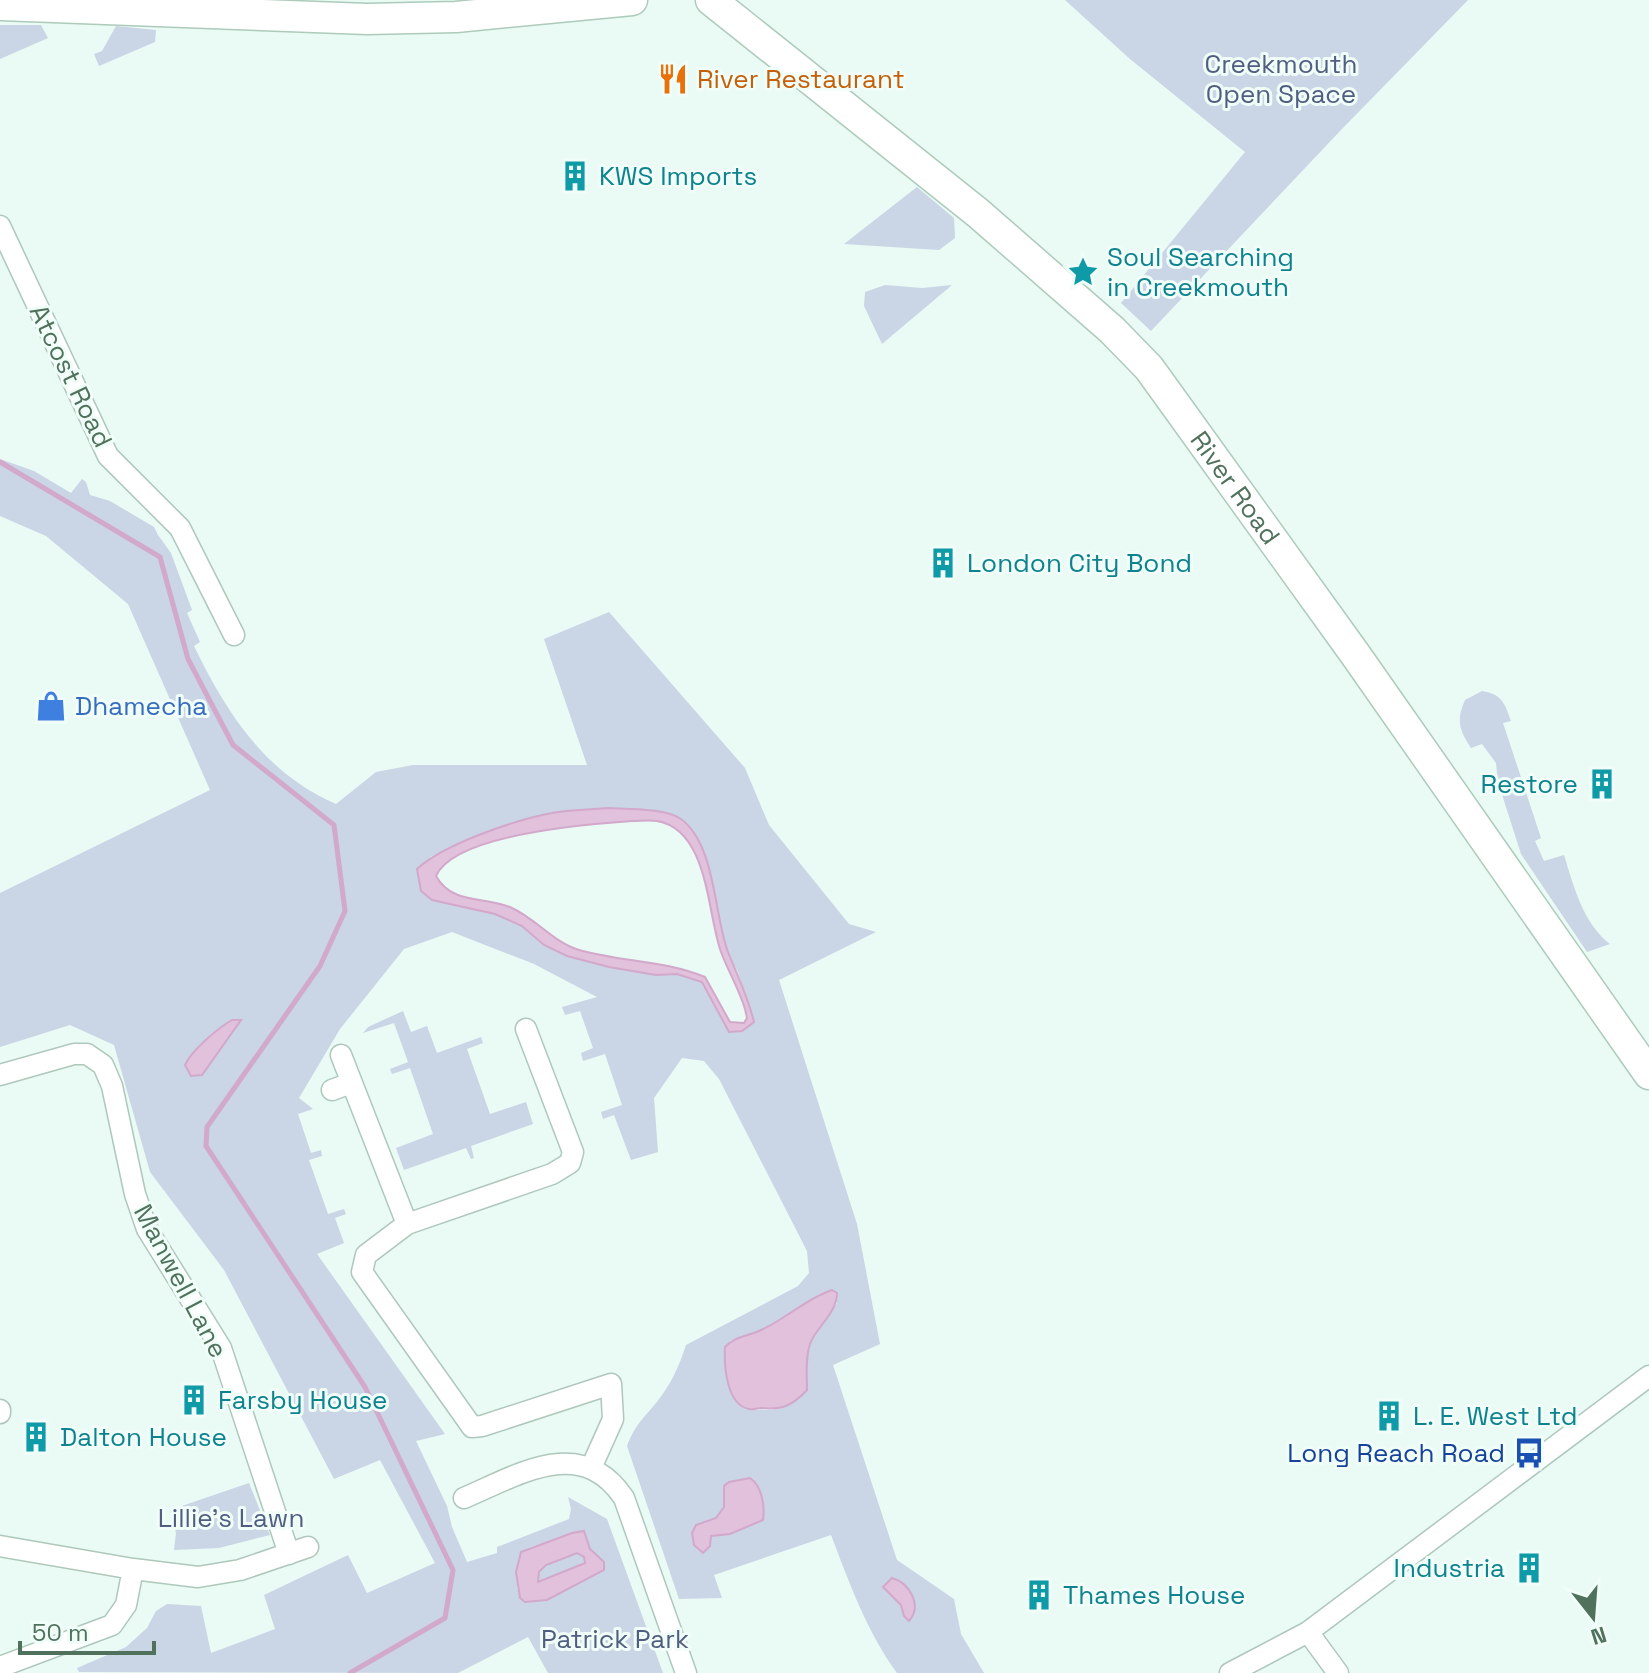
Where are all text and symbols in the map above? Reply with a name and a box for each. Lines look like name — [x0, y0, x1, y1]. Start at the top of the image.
park label: Creekmouth Open Space — [1204, 47, 1358, 111]
restaurant icon: River Restaurant — [656, 62, 690, 96]
place label: River Restaurant — [697, 62, 905, 96]
building icon: KWS Imports — [558, 159, 592, 193]
place label: KWS Imports — [599, 159, 757, 193]
place label: Soul Searching in Creekmouth — [1107, 240, 1294, 304]
place icon: Soul Searching in Creekmouth — [1066, 255, 1100, 289]
street label: Atcost Road — [22, 299, 120, 453]
street label: River Road — [1183, 424, 1288, 551]
building icon: London City Bond — [926, 546, 960, 580]
place label: London City Bond — [967, 546, 1192, 580]
shop icon: Dhamecha — [34, 689, 68, 723]
place label: Dhamecha — [75, 689, 207, 723]
place label: Restore — [1481, 767, 1578, 801]
building icon: Restore — [1585, 767, 1619, 801]
street label: Manwell Lane — [126, 1198, 236, 1364]
building icon: Farsby House — [177, 1383, 211, 1417]
place label: Farsby House — [218, 1383, 388, 1417]
building icon: L. E. West Ltd — [1372, 1399, 1406, 1433]
place label: L. E. West Ltd — [1413, 1399, 1578, 1433]
building icon: Dalton House — [19, 1420, 53, 1454]
place label: Dalton House — [60, 1420, 227, 1454]
place label: Long Reach Road — [1287, 1436, 1505, 1470]
bus stop icon: Long Reach Road — [1512, 1436, 1546, 1470]
park label: Lillie's Lawn — [158, 1501, 304, 1535]
place label: Industria — [1394, 1551, 1505, 1585]
building icon: Industria — [1512, 1551, 1546, 1585]
north arrow — [1553, 1577, 1633, 1657]
building icon: Thames House — [1022, 1578, 1056, 1612]
place label: Thames House — [1063, 1578, 1245, 1612]
scale bar — [20, 1605, 154, 1655]
text: 50 m — [32, 1617, 89, 1648]
text: N — [1588, 1621, 1610, 1652]
park label: Patrick Park — [541, 1622, 689, 1656]

